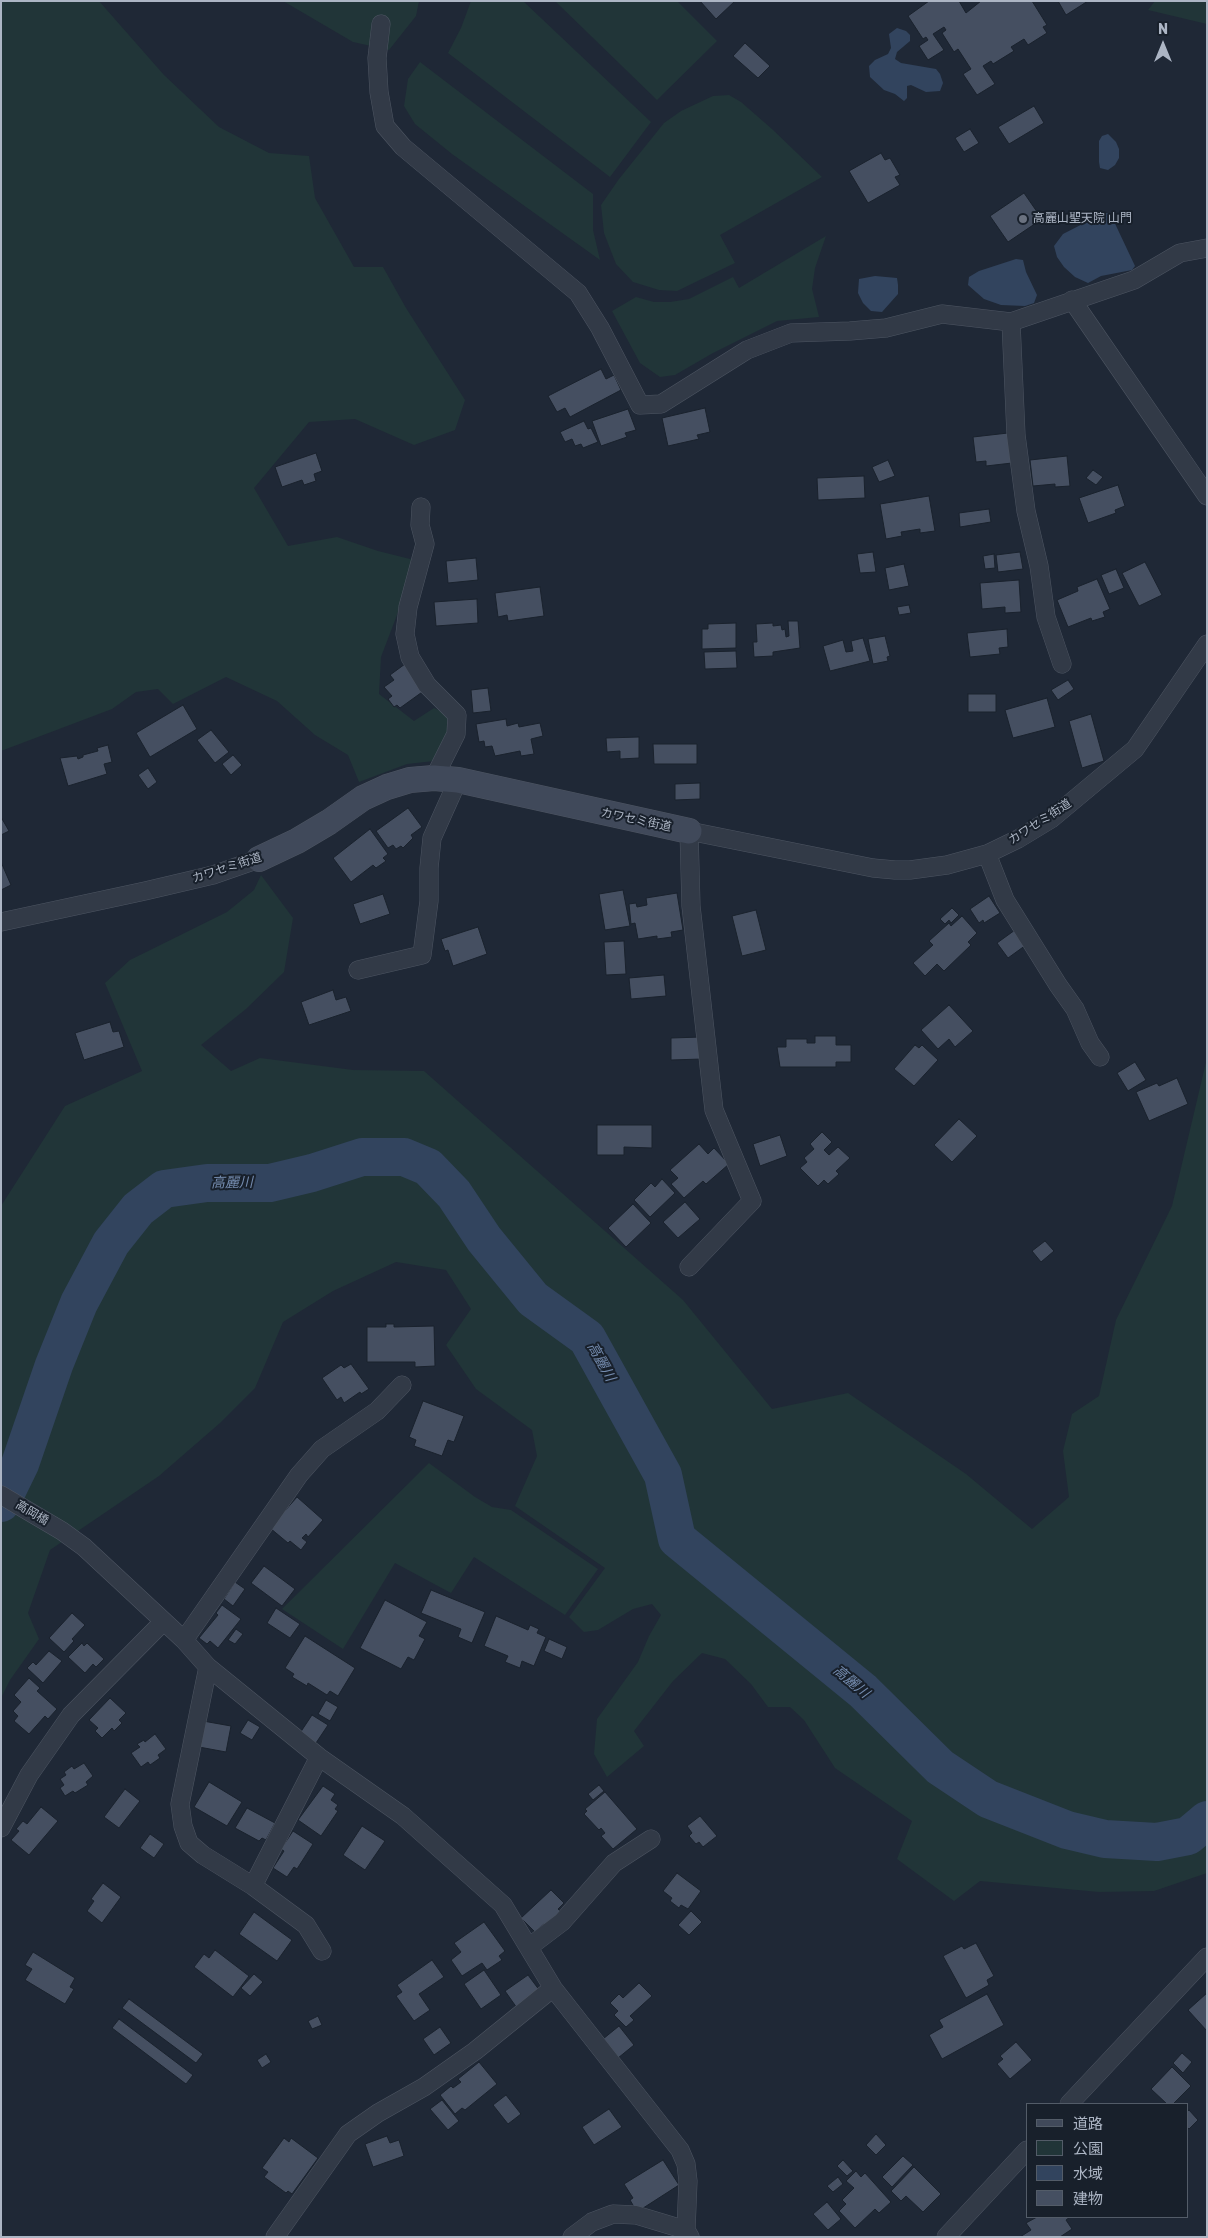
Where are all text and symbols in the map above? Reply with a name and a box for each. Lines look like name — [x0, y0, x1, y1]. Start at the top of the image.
north arrow — [1138, 20, 1188, 70]
text: N — [1158, 21, 1168, 38]
place label: 高麗山聖天院 山門 — [1033, 212, 1132, 226]
marker: 高麗山聖天院 山門 — [1017, 213, 1029, 225]
street label: カワセミ街道 — [1006, 796, 1074, 848]
street label: カワセミ街道 — [599, 805, 673, 835]
street label: カワセミ街道 — [191, 850, 263, 886]
water label: 高麗川 — [211, 1174, 253, 1192]
water label: 高麗川 — [583, 1340, 619, 1384]
street label: 高岡橋 — [13, 1498, 51, 1528]
water label: 高麗川 — [830, 1662, 872, 1702]
legend — [1026, 2103, 1188, 2218]
text: 道路 — [1073, 2115, 1103, 2133]
text: 公園 — [1073, 2140, 1103, 2158]
text: 水域 — [1073, 2165, 1103, 2183]
text: 建物 — [1073, 2190, 1103, 2208]

